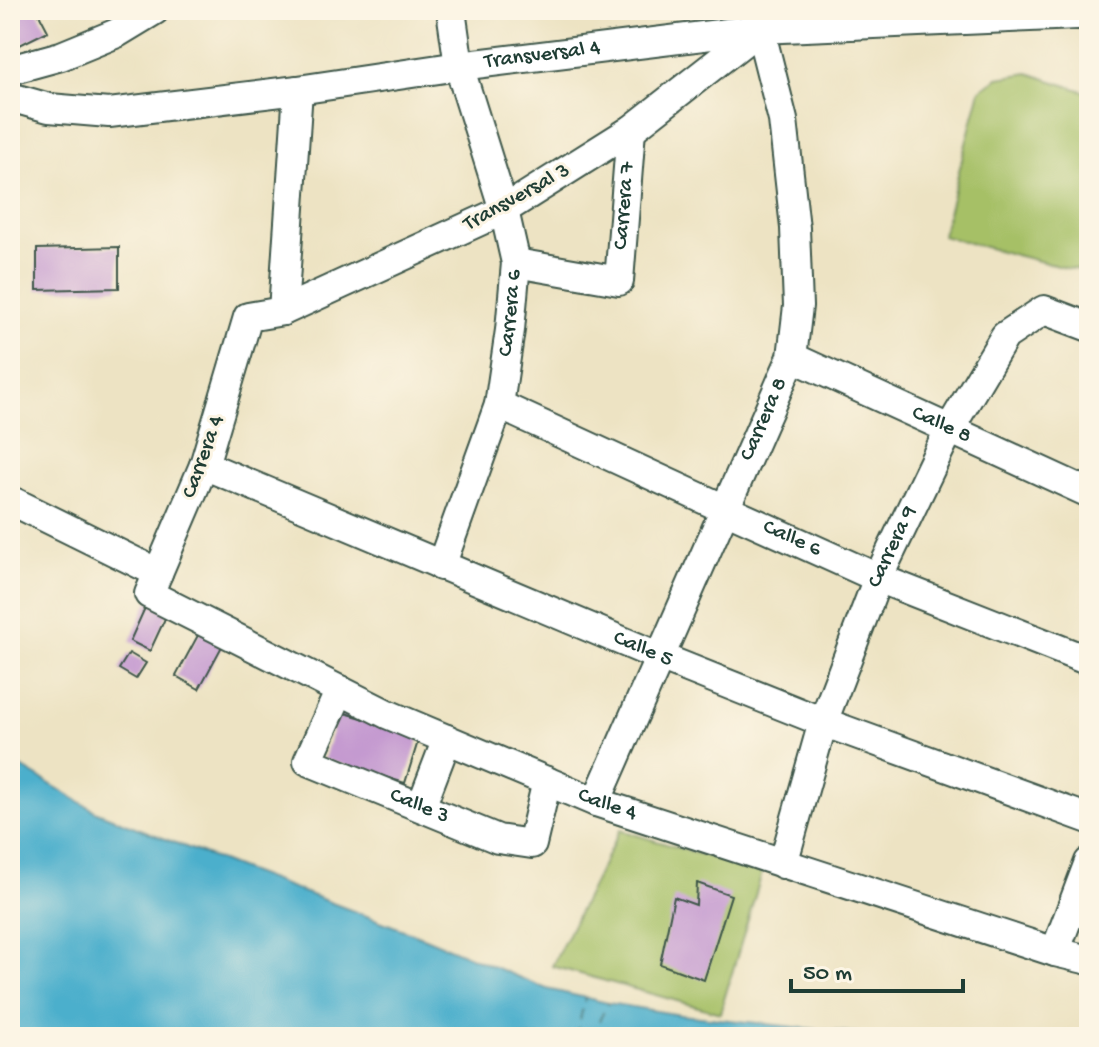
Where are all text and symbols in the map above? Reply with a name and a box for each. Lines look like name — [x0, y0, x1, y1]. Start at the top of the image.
street label: Transversal 4 — [481, 36, 603, 76]
street label: Transversal 3 — [457, 158, 575, 239]
street label: Carrera 7 — [609, 160, 641, 251]
street label: Carrera 6 — [493, 267, 528, 358]
street label: Carrera 8 — [735, 374, 794, 465]
street label: Calle 8 — [907, 400, 975, 450]
street label: Carrera 4 — [177, 411, 231, 502]
street label: Carrera 9 — [863, 502, 923, 591]
street label: Calle 6 — [758, 515, 826, 564]
street label: Calle 5 — [609, 626, 676, 674]
street label: Calle 3 — [386, 783, 453, 830]
street label: Calle 4 — [574, 783, 641, 828]
scale bar — [791, 943, 963, 993]
text: 50 m — [803, 960, 852, 989]

